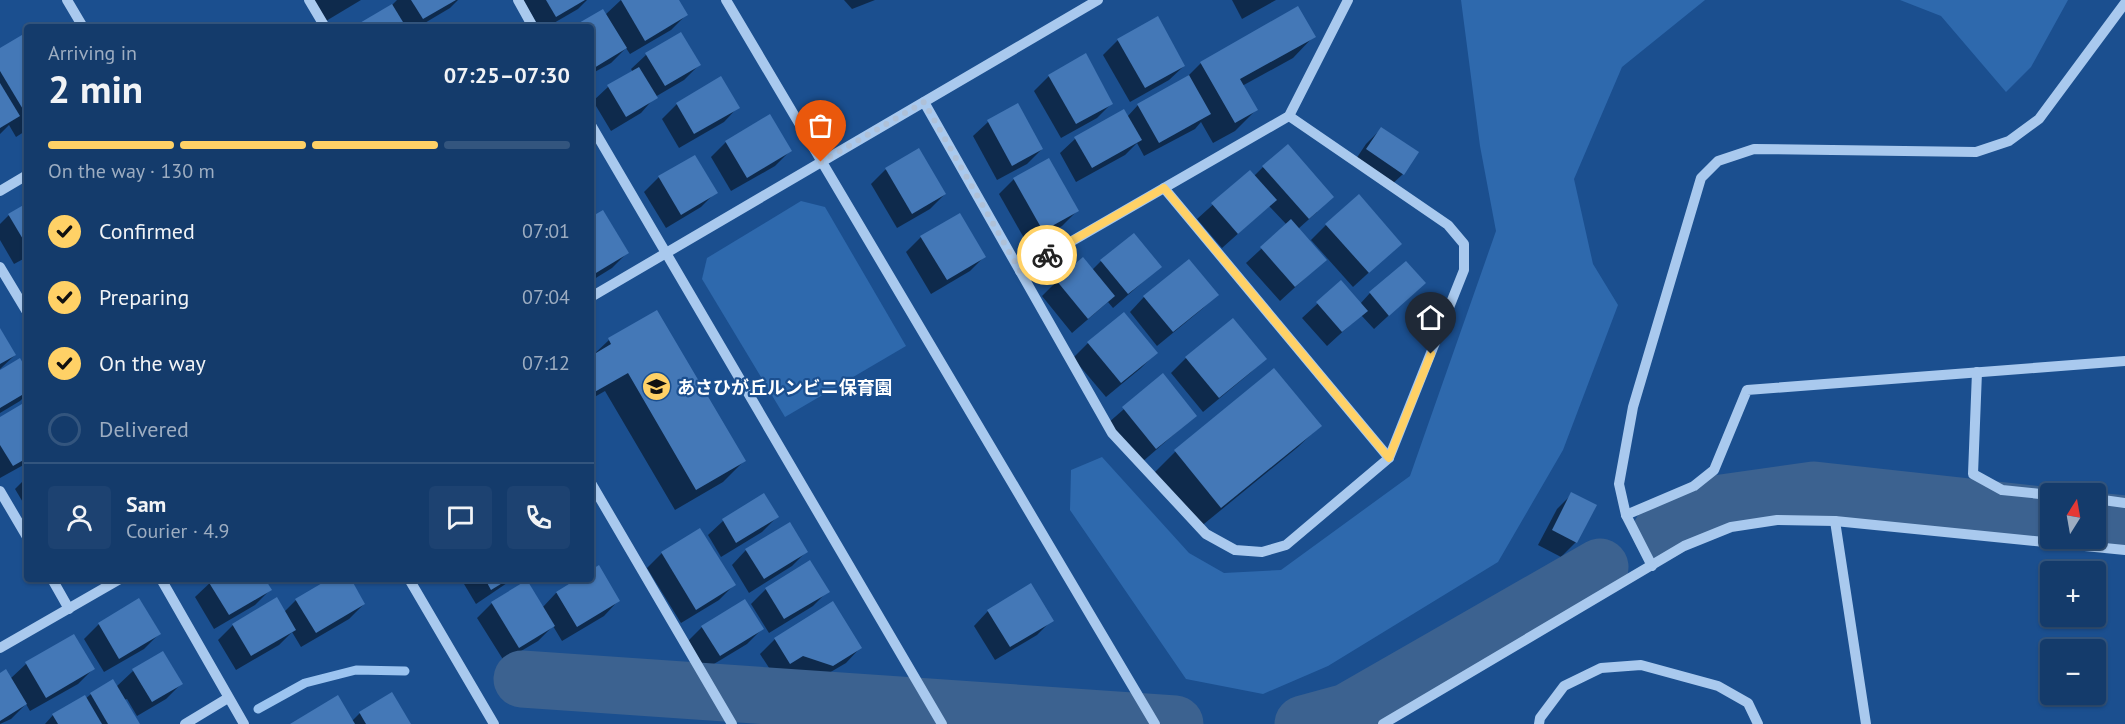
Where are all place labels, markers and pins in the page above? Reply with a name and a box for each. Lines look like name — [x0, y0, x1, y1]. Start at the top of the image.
pin — [795, 100, 846, 162]
pin — [1405, 292, 1456, 354]
school or university icon: あさひが丘ルンビニ保育園 — [640, 371, 672, 403]
place label: あさひが丘ルンビニ保育園 — [677, 376, 893, 399]

